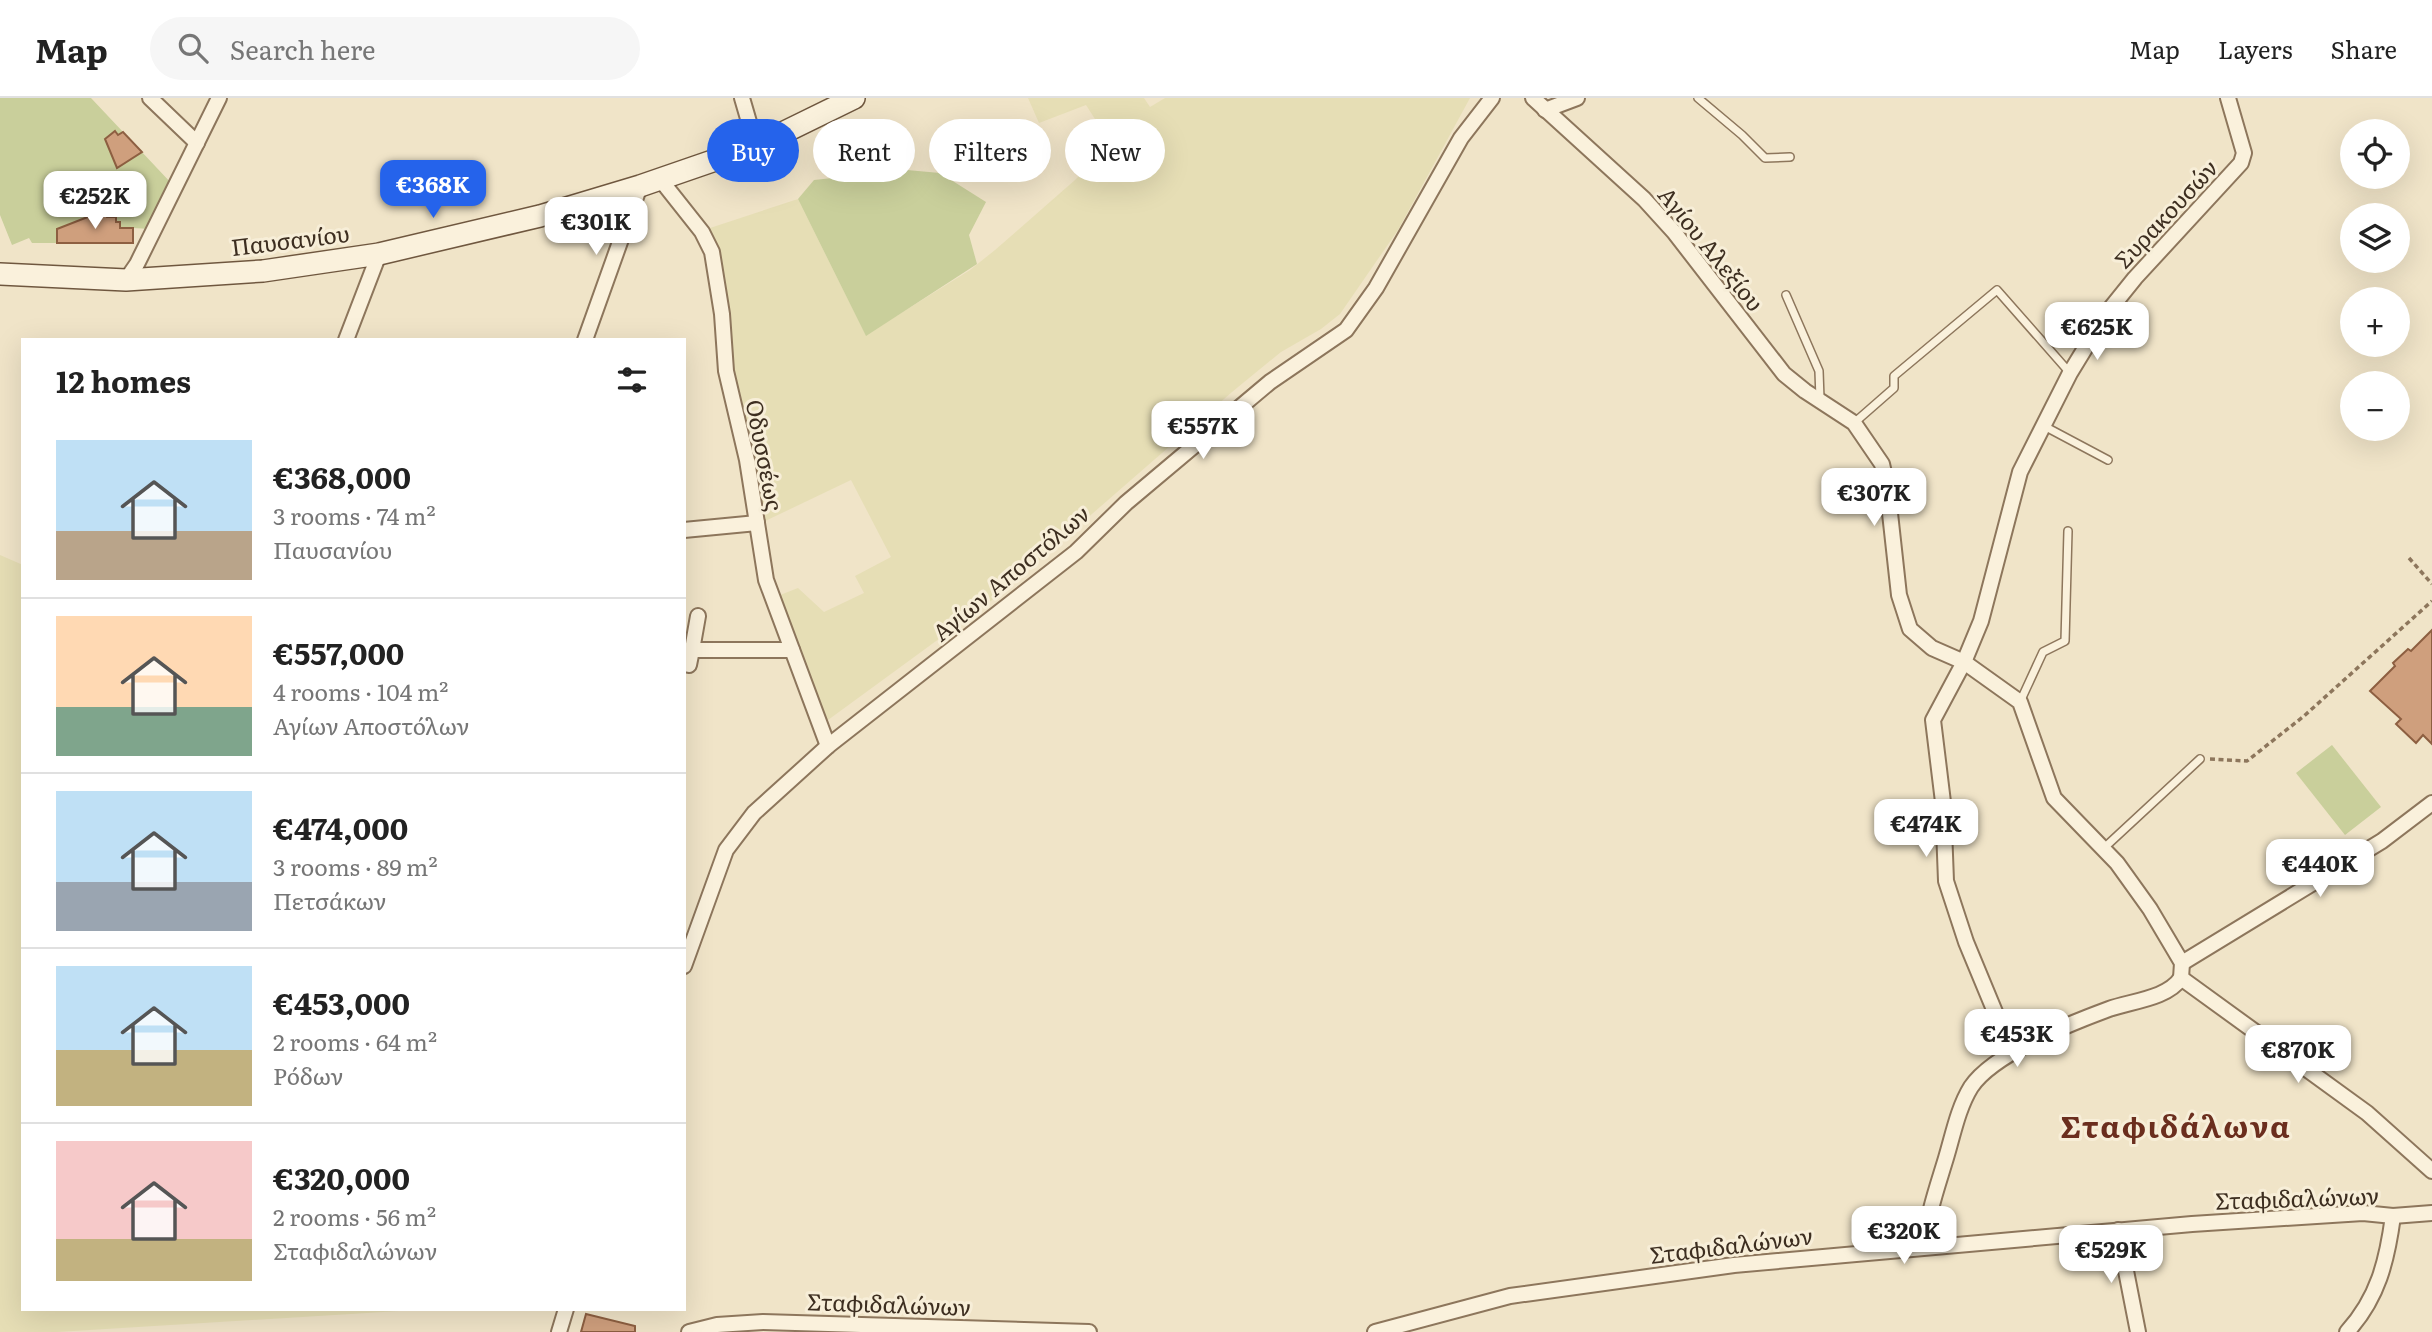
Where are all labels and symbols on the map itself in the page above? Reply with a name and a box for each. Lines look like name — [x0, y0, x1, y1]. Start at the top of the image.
street label: Συρακουσών — [2105, 151, 2225, 275]
pin: €368K — [384, 160, 482, 220]
pin: €252K — [46, 172, 144, 231]
street label: Αγίου Αλεξίου — [1651, 178, 1773, 318]
pin: €301K — [547, 198, 645, 257]
street label: Παυσανίου — [229, 215, 351, 263]
pin: €625K — [2048, 302, 2146, 362]
street label: Οδυσσέως — [739, 396, 793, 514]
pin: €557K — [1154, 402, 1252, 461]
pin: €307K — [1825, 468, 1923, 528]
street label: Αγίων Αποστόλων — [924, 496, 1096, 648]
pin: €474K — [1877, 800, 1975, 859]
pin: €440K — [2271, 840, 2369, 899]
pin: €453K — [1968, 1010, 2066, 1069]
pin: €870K — [2249, 1026, 2347, 1085]
district label: Σταφιδάλωνα — [2060, 1103, 2292, 1147]
street label: Σταφιδαλώνων — [2214, 1177, 2380, 1217]
pin: €320K — [1855, 1206, 1953, 1266]
street label: Σταφιδαλώνων — [1647, 1217, 1815, 1271]
pin: €529K — [2062, 1226, 2160, 1285]
street label: Σταφιδαλώνων — [806, 1283, 972, 1323]

